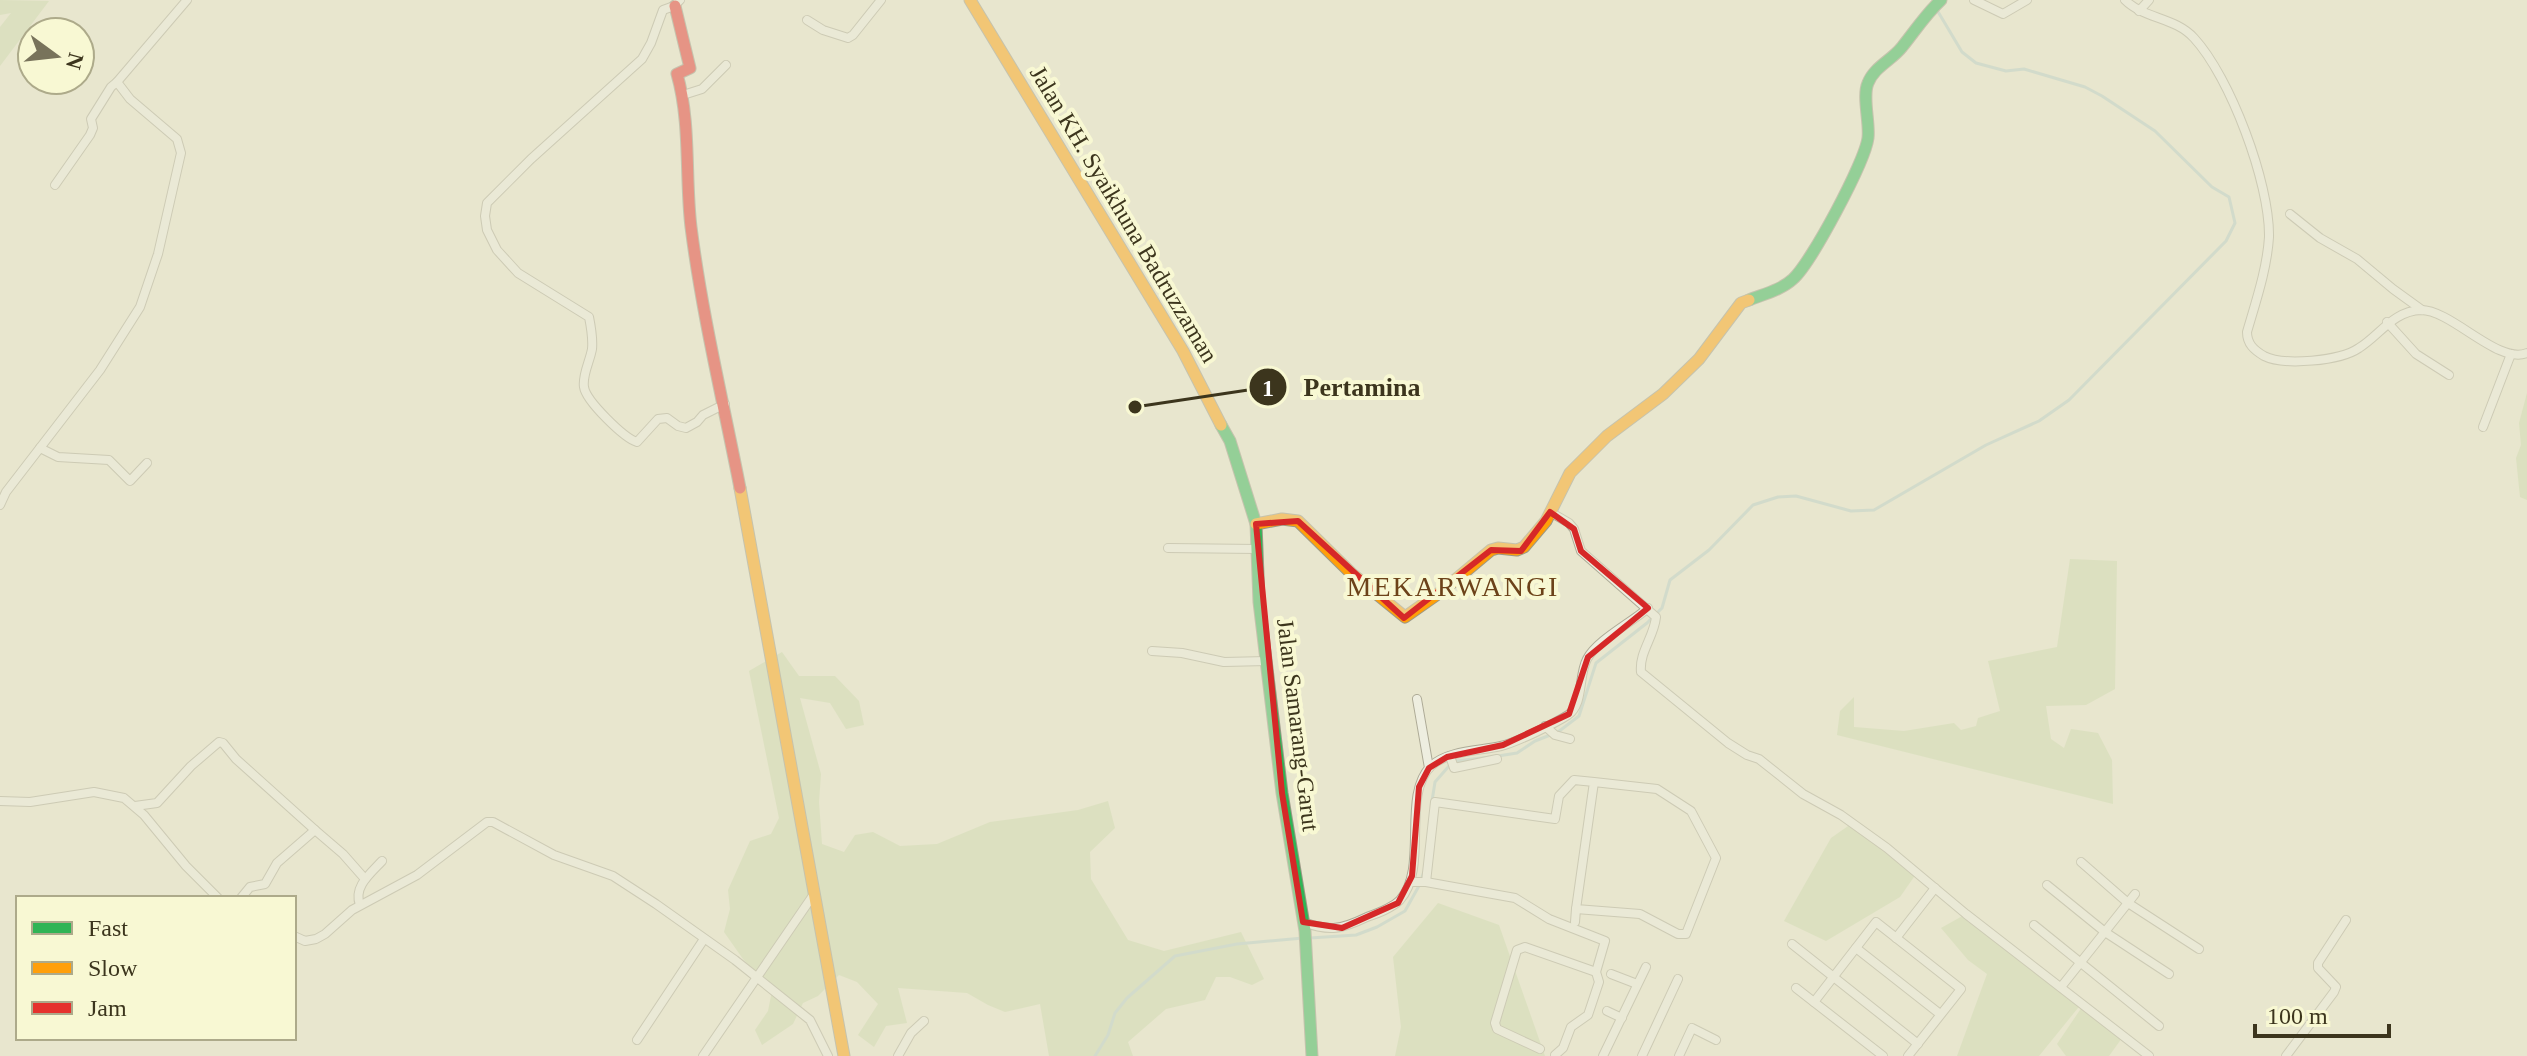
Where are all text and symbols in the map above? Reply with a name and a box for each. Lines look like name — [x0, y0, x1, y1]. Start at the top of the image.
north arrow — [16, 16, 96, 96]
text: N — [61, 50, 89, 72]
street label: Jalan KH. Syaikhuna Badruzzaman — [1025, 61, 1223, 367]
callout: Pertamina — [1248, 362, 1437, 412]
text: Pertamina — [1304, 373, 1420, 402]
text: 1 — [1262, 375, 1274, 401]
district label: MEKARWANGI — [1347, 571, 1559, 602]
street label: Jalan Samarang-Garut — [1272, 617, 1324, 833]
legend — [16, 896, 296, 1040]
text: Fast — [88, 915, 128, 941]
text: Slow — [88, 955, 138, 981]
scale bar — [2255, 988, 2389, 1038]
text: Jam — [88, 995, 127, 1021]
text: 100 m — [2267, 1003, 2328, 1029]

